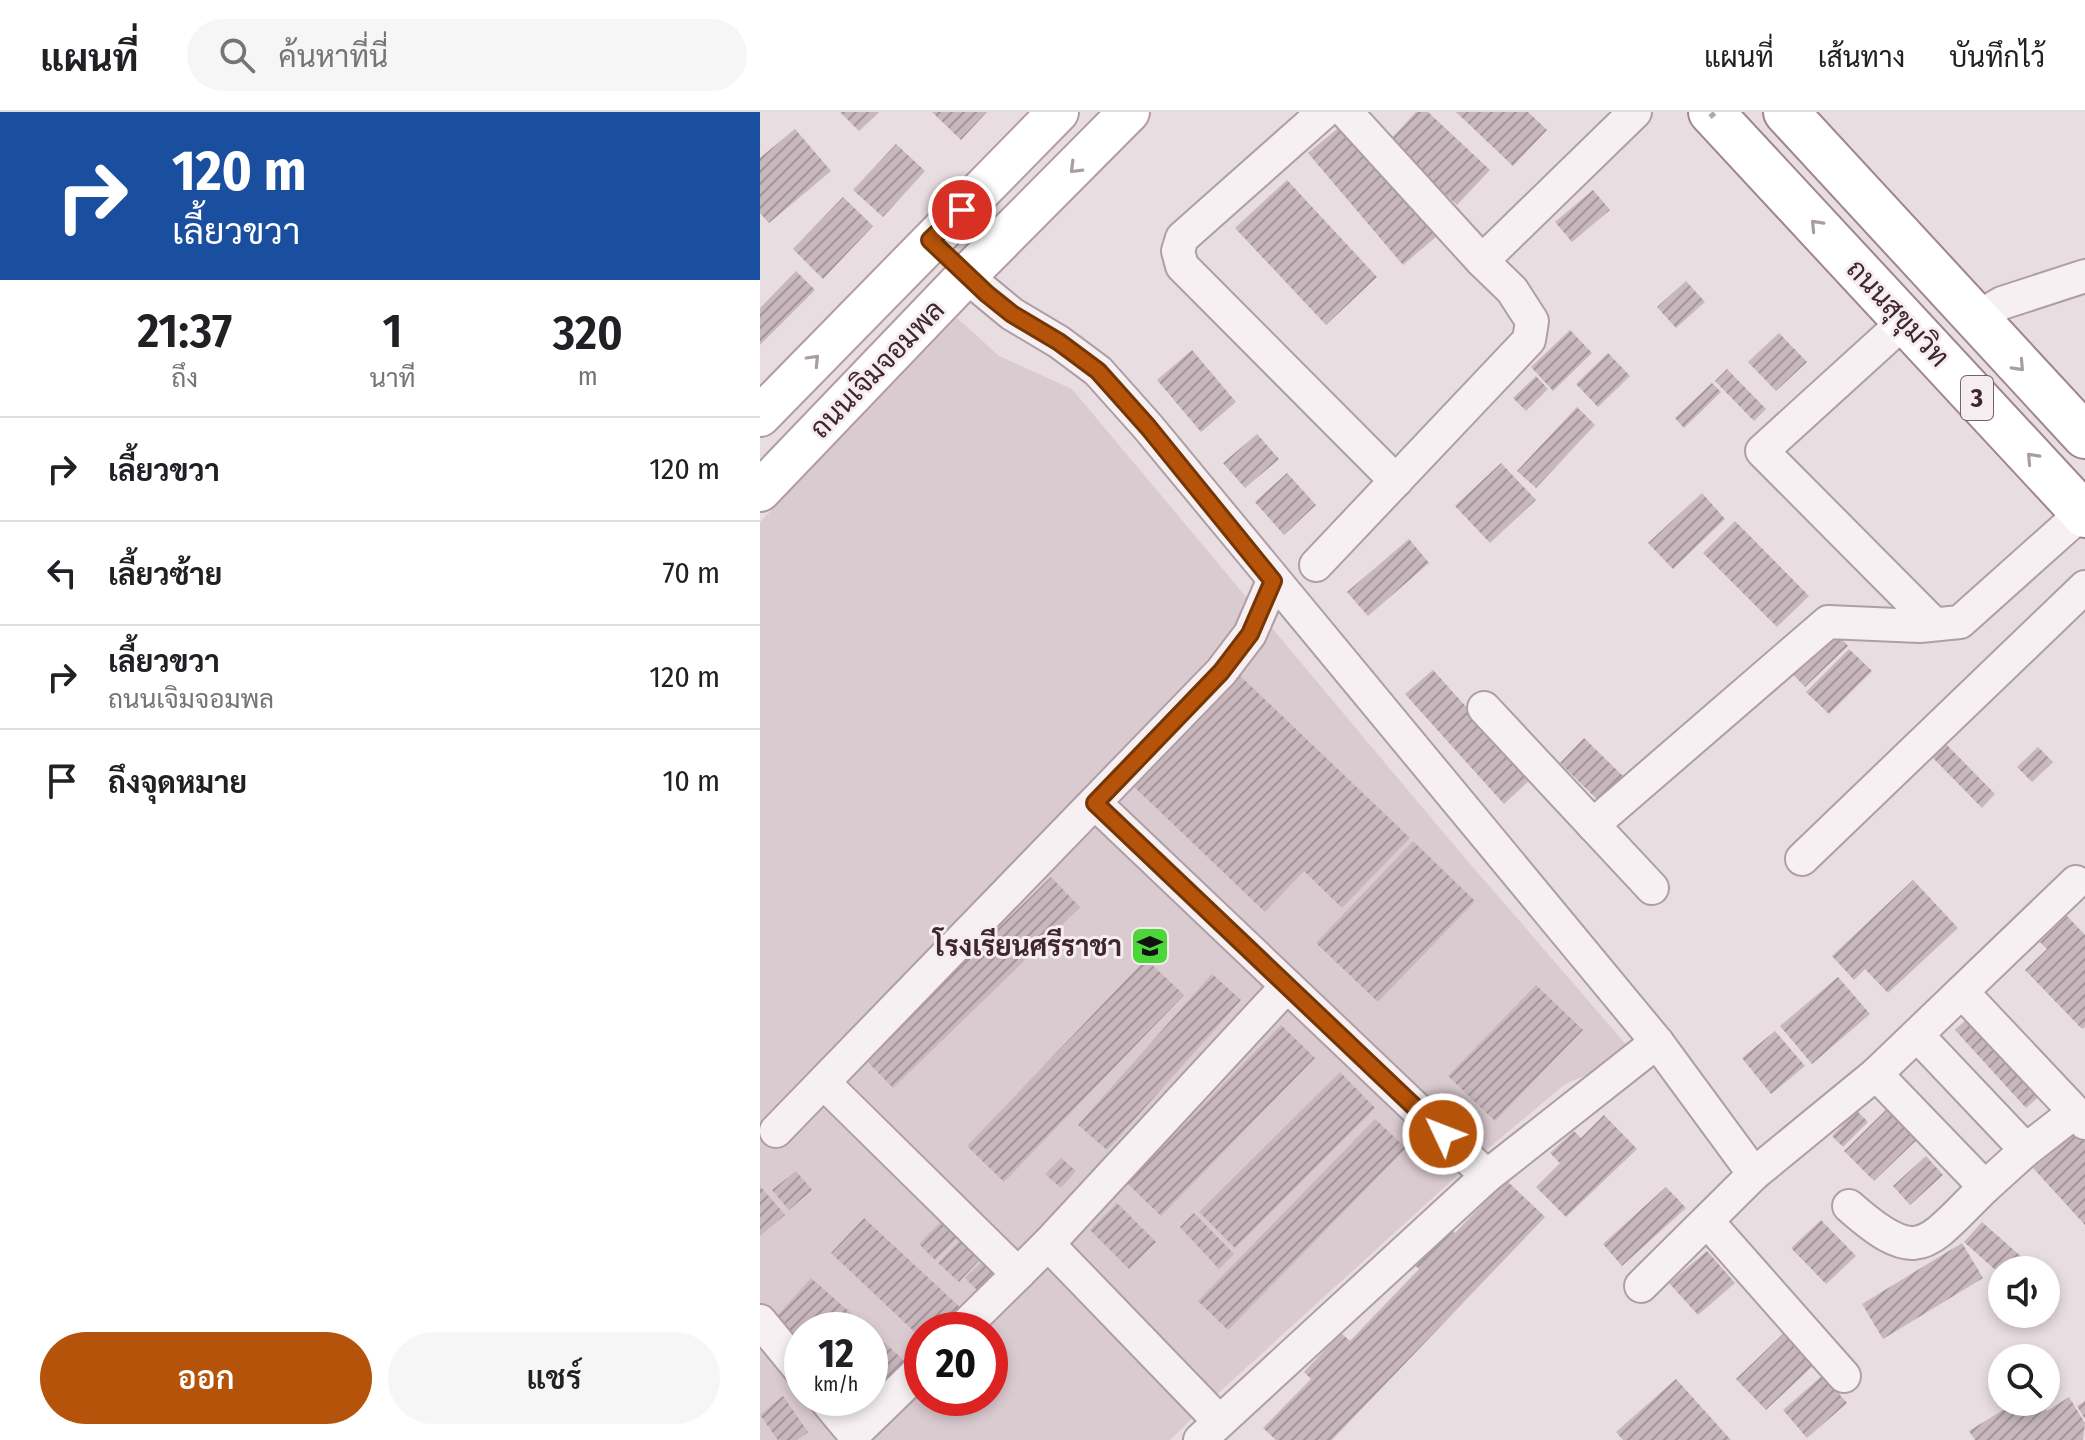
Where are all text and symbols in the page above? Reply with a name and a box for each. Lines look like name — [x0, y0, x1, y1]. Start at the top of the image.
search box — [187, 19, 747, 91]
icon: search — [215, 33, 259, 77]
text: แผนที่ — [40, 35, 139, 81]
text: ค้นหาที่นี่ — [279, 39, 388, 75]
text: แผนที่ — [1704, 41, 1774, 74]
text: เส้นทาง — [1818, 41, 1905, 74]
text: บันทึกไว้ — [1949, 41, 2045, 74]
text: 120 m — [172, 138, 307, 205]
icon: right — [40, 144, 144, 248]
one-way arrow — [1069, 159, 1084, 173]
pin — [928, 176, 996, 244]
icon: arrive — [940, 188, 984, 232]
text: เลี้ยวขวา — [172, 210, 300, 254]
one-way arrow — [1811, 220, 1826, 234]
street label: ถนนสุขุมวิท — [1838, 252, 1956, 376]
street label: ถนนเจิมจอมพล — [803, 293, 951, 445]
text: 21:37 — [137, 302, 232, 360]
text: 1 — [383, 302, 403, 360]
text: 320 — [553, 304, 623, 362]
one-way arrow — [805, 355, 820, 369]
one-way arrow — [2009, 356, 2023, 371]
text: m — [578, 361, 598, 392]
text: ถึง — [171, 363, 198, 394]
text: นาที — [369, 363, 416, 394]
road number: 3 — [1961, 376, 1993, 420]
icon: right — [40, 447, 84, 491]
text: 120 m — [649, 451, 720, 487]
one-way arrow — [2027, 452, 2041, 467]
text: เลี้ยวขวา — [108, 453, 220, 489]
icon: left — [40, 551, 84, 595]
text: 70 m — [662, 555, 720, 591]
text: เลี้ยวซ้าย — [108, 557, 222, 593]
text: เลี้ยวขวา — [108, 644, 220, 680]
icon: right — [40, 655, 84, 699]
text: 120 m — [649, 659, 720, 695]
text: ถนนเจิมจอมพล — [108, 684, 274, 715]
icon: arrive — [40, 759, 84, 803]
text: 10 m — [663, 763, 720, 799]
text: ถึงจุดหมาย — [108, 765, 247, 801]
school or university icon: โรงเรียนศรีราชา — [1129, 925, 1171, 967]
place label: โรงเรียนศรีราชา — [931, 927, 1122, 963]
position arrow — [1401, 1092, 1485, 1176]
map controls — [1988, 1256, 2060, 1416]
button: sound — [1988, 1256, 2060, 1328]
speed limit sign: 20 — [904, 1312, 1008, 1416]
text: 12 — [818, 1330, 854, 1378]
button: ออก — [40, 1332, 372, 1424]
button: แชร์ — [388, 1332, 720, 1424]
button: search — [1988, 1344, 2060, 1416]
text: km/h — [814, 1372, 858, 1396]

